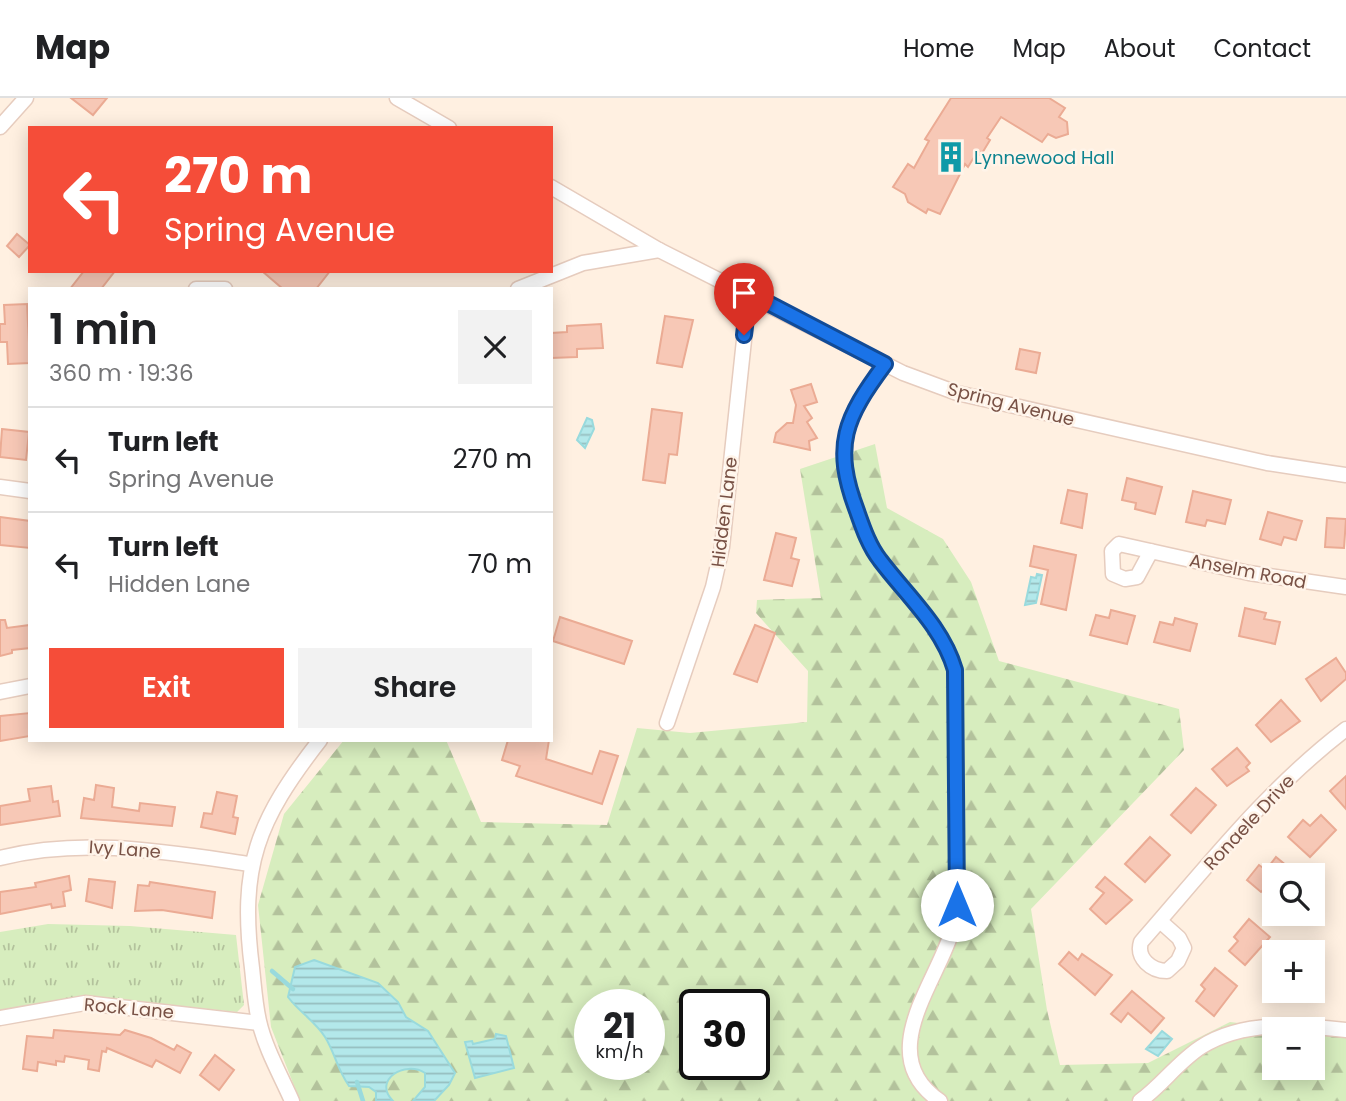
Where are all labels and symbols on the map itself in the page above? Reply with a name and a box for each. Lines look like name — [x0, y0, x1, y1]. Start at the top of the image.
building icon: Lynnewood Hall — [934, 140, 968, 174]
place label: Lynnewood Hall — [974, 145, 1114, 170]
pin — [714, 263, 774, 335]
street label: Spring Avenue — [945, 376, 1077, 432]
street label: Hidden Lane — [705, 455, 743, 569]
street label: Anselm Road — [1187, 547, 1309, 595]
street label: Ronaele Drive — [1198, 769, 1300, 875]
street label: Ivy Lane — [88, 834, 162, 864]
position arrow — [920, 868, 994, 942]
speed limit sign: 30 — [679, 989, 770, 1080]
street label: Rock Lane — [83, 992, 175, 1024]

